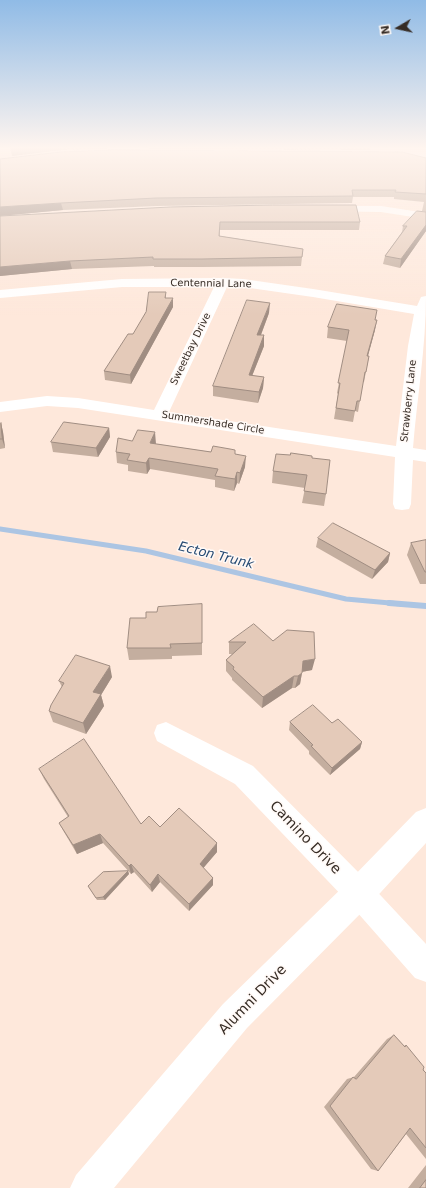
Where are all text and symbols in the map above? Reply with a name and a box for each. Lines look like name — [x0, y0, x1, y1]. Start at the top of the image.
north arrow — [378, 8, 418, 48]
text: N — [379, 24, 393, 36]
street label: Centennial Lane — [170, 277, 252, 291]
street label: Sweetbay Drive — [168, 311, 214, 387]
street label: Strawberry Lane — [399, 359, 419, 443]
street label: Summershade Circle — [161, 409, 265, 437]
water label: Ecton Trunk — [177, 539, 255, 573]
street label: Camino Drive — [266, 798, 344, 878]
street label: Alumni Drive — [216, 962, 290, 1038]

